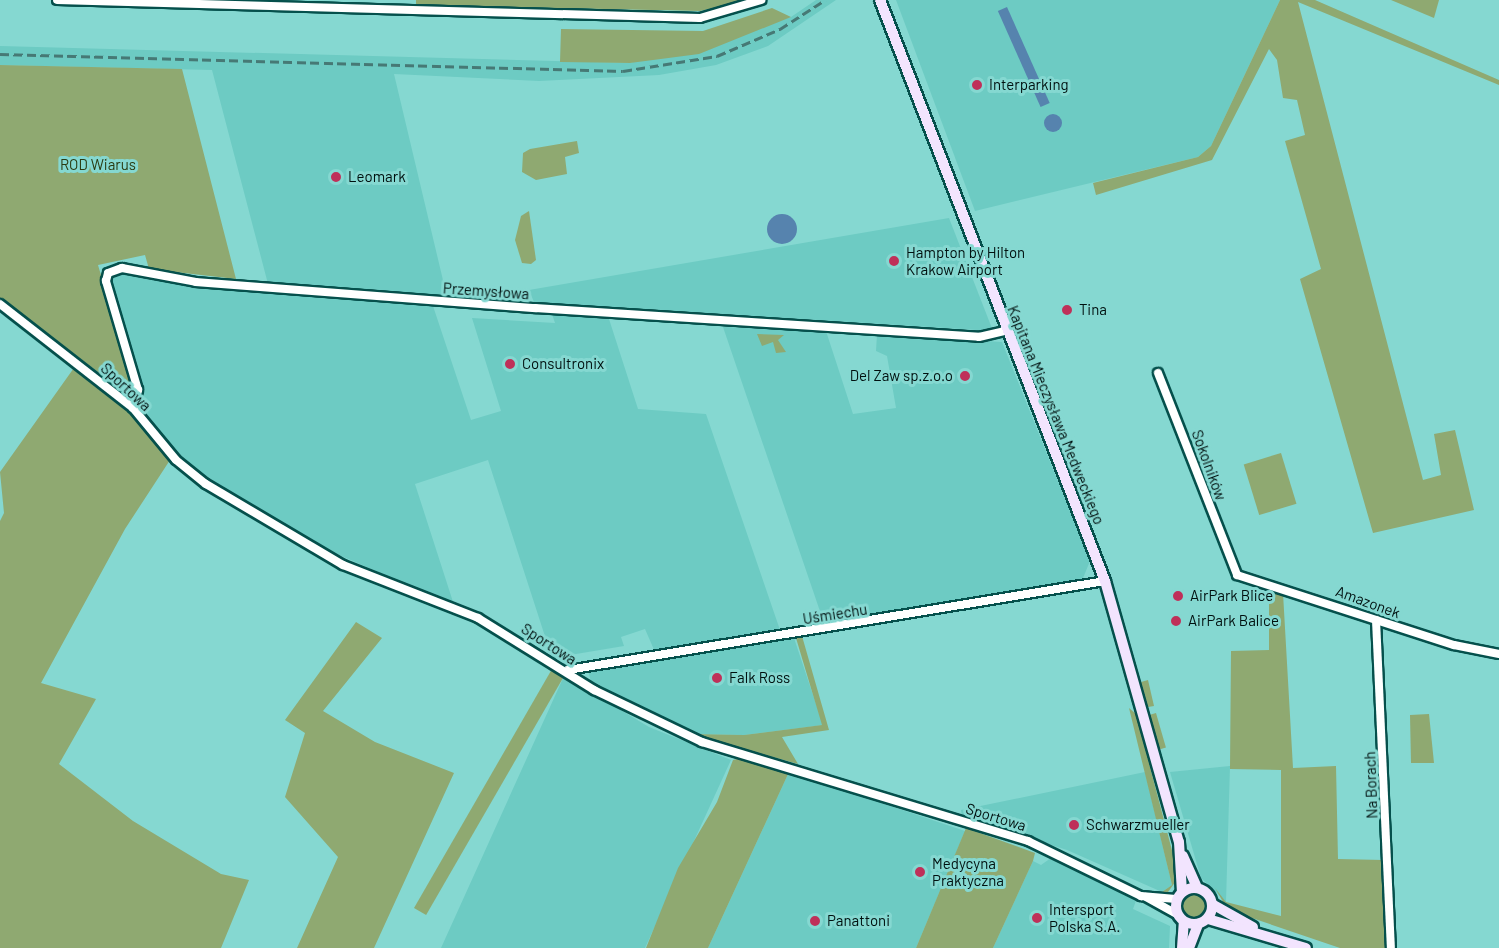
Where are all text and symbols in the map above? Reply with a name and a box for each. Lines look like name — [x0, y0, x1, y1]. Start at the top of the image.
place label: Interparking — [989, 76, 1069, 94]
marker: Interparking — [970, 78, 984, 92]
park label: ROD Wiarus — [60, 156, 136, 174]
place label: Leomark — [348, 168, 406, 186]
marker: Leomark — [329, 170, 343, 184]
place label: Hampton by Hilton Krakow Airport — [906, 243, 1025, 278]
marker: Hampton by Hilton Krakow Airport — [887, 254, 901, 268]
street label: Przemysłowa — [442, 279, 530, 303]
place label: Tina — [1079, 301, 1107, 319]
street label: Kapitana Mieczysława Medweckiego — [1004, 303, 1108, 527]
marker: Tina — [1060, 303, 1074, 317]
place label: Consultronix — [522, 355, 604, 373]
marker: Consultronix — [503, 357, 517, 371]
street label: Sportowa — [97, 359, 155, 415]
place label: Del Zaw sp.z.o.o — [850, 367, 953, 385]
marker: Del Zaw sp.z.o.o — [958, 369, 972, 383]
street label: Sokolników — [1188, 427, 1230, 503]
street label: Amazonek — [1333, 582, 1403, 622]
place label: AirPark Blice — [1190, 587, 1273, 605]
marker: AirPark Blice — [1171, 589, 1185, 603]
street label: Uśmiechu — [801, 600, 869, 628]
place label: AirPark Balice — [1188, 612, 1279, 630]
marker: AirPark Balice — [1169, 614, 1183, 628]
street label: Sportowa — [518, 620, 580, 668]
place label: Falk Ross — [729, 669, 790, 687]
marker: Falk Ross — [710, 671, 724, 685]
street label: Na Borach — [1361, 751, 1381, 819]
street label: Sportowa — [964, 799, 1028, 835]
place label: Schwarzmueller — [1086, 816, 1190, 834]
marker: Schwarzmueller — [1067, 818, 1081, 832]
place label: Medycyna Praktyczna — [932, 854, 1004, 889]
marker: Medycyna Praktyczna — [913, 865, 927, 879]
place label: Intersport Polska S.A. — [1049, 900, 1120, 935]
marker: Intersport Polska S.A. — [1030, 911, 1044, 925]
place label: Panattoni — [827, 912, 890, 930]
marker: Panattoni — [808, 914, 822, 928]

